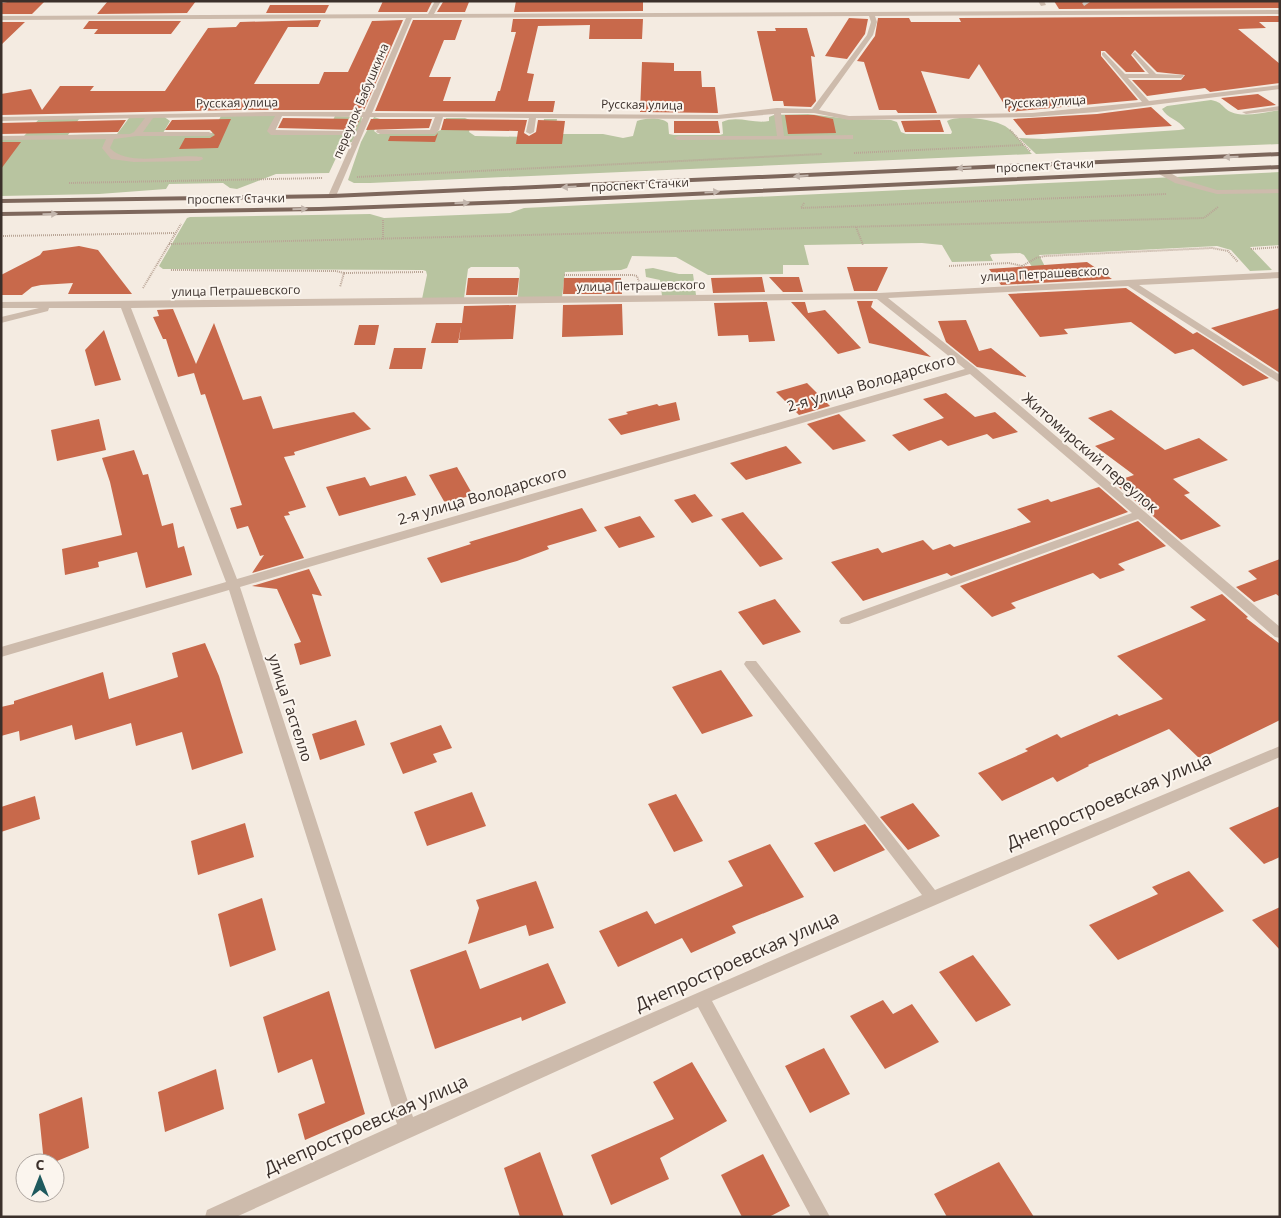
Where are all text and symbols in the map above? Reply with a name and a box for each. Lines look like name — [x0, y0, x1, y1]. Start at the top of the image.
street label: переулок Бабушкина — [329, 41, 393, 161]
street label: Русская улица — [1004, 91, 1086, 112]
street label: Русская улица — [196, 93, 278, 112]
street label: Русская улица — [601, 95, 683, 114]
one-way arrow — [1223, 153, 1239, 161]
street label: проспект Стачки — [996, 154, 1094, 177]
one-way arrow — [956, 165, 972, 173]
one-way arrow — [793, 172, 809, 180]
street label: проспект Стачки — [591, 173, 689, 196]
one-way arrow — [561, 183, 577, 191]
one-way arrow — [704, 188, 720, 196]
street label: проспект Стачки — [187, 189, 285, 208]
one-way arrow — [455, 199, 471, 207]
one-way arrow — [292, 205, 308, 213]
one-way arrow — [42, 209, 58, 217]
street label: улица Петрашевского — [980, 262, 1110, 285]
street label: улица Петрашевского — [576, 276, 706, 295]
street label: улица Петрашевского — [171, 281, 301, 300]
street label: 2-я улица Володарского — [784, 348, 957, 416]
street label: Житомирский переулок — [1018, 388, 1163, 517]
street label: 2-я улица Володарского — [395, 461, 568, 529]
street label: улица Гастелло — [264, 651, 318, 764]
street label: Днепростроевская улица — [1002, 746, 1215, 854]
street label: Днепростроевская улица — [631, 904, 842, 1016]
street label: Днепростроевская улица — [260, 1068, 471, 1180]
north arrow — [15, 1153, 65, 1203]
text: С — [36, 1155, 45, 1174]

